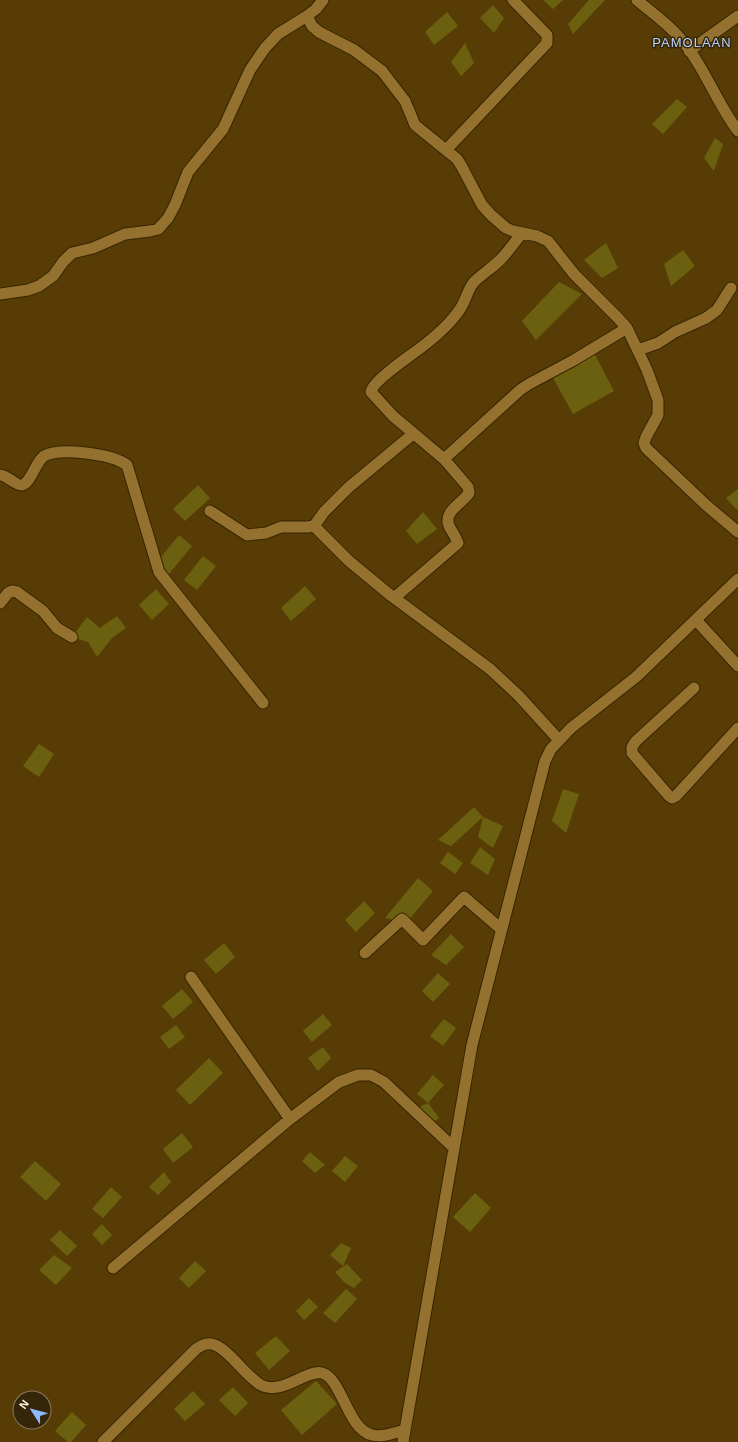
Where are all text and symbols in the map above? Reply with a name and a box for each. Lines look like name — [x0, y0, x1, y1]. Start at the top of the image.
district label: PAMOLAAN — [652, 35, 732, 50]
north arrow — [12, 1390, 52, 1430]
text: N — [17, 1397, 31, 1411]

